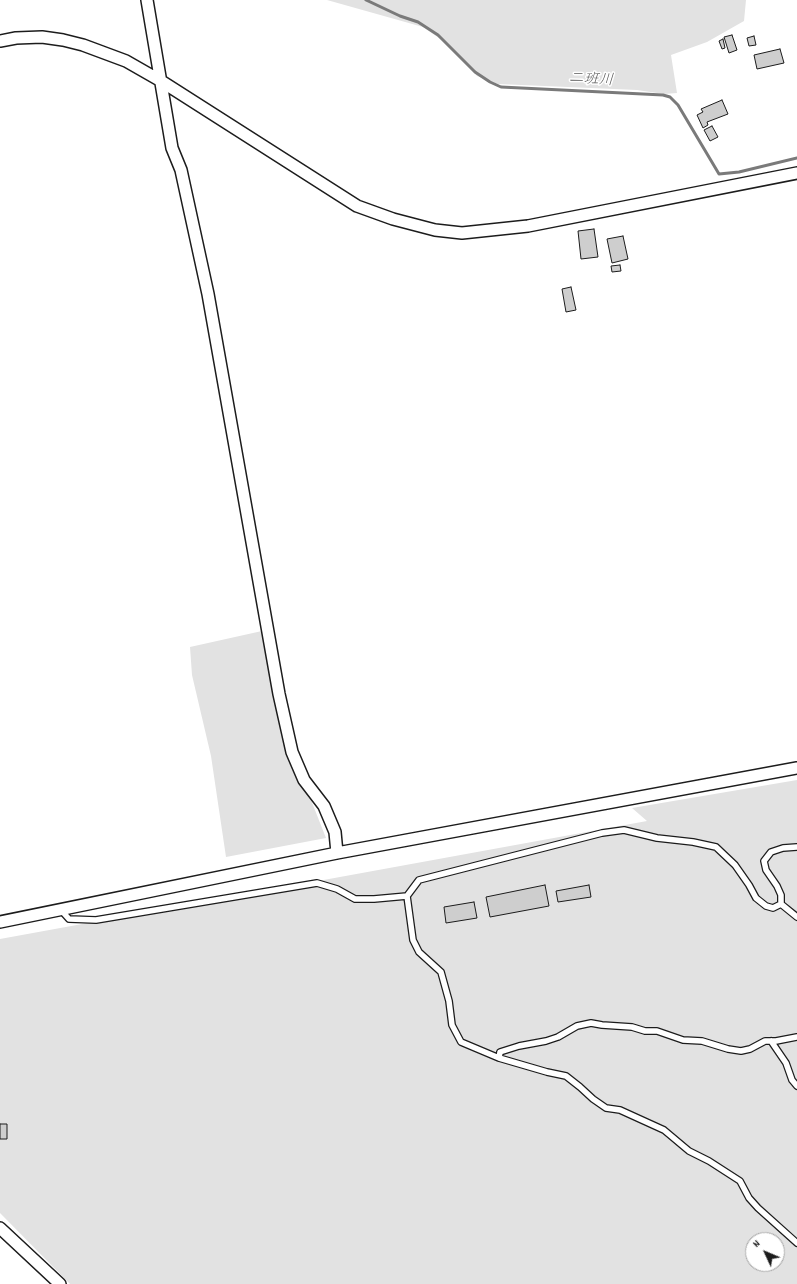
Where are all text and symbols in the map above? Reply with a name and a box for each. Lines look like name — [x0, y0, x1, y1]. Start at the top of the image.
water label: 二班川 — [568, 71, 614, 91]
north arrow — [745, 1232, 785, 1272]
text: N — [749, 1237, 765, 1252]

